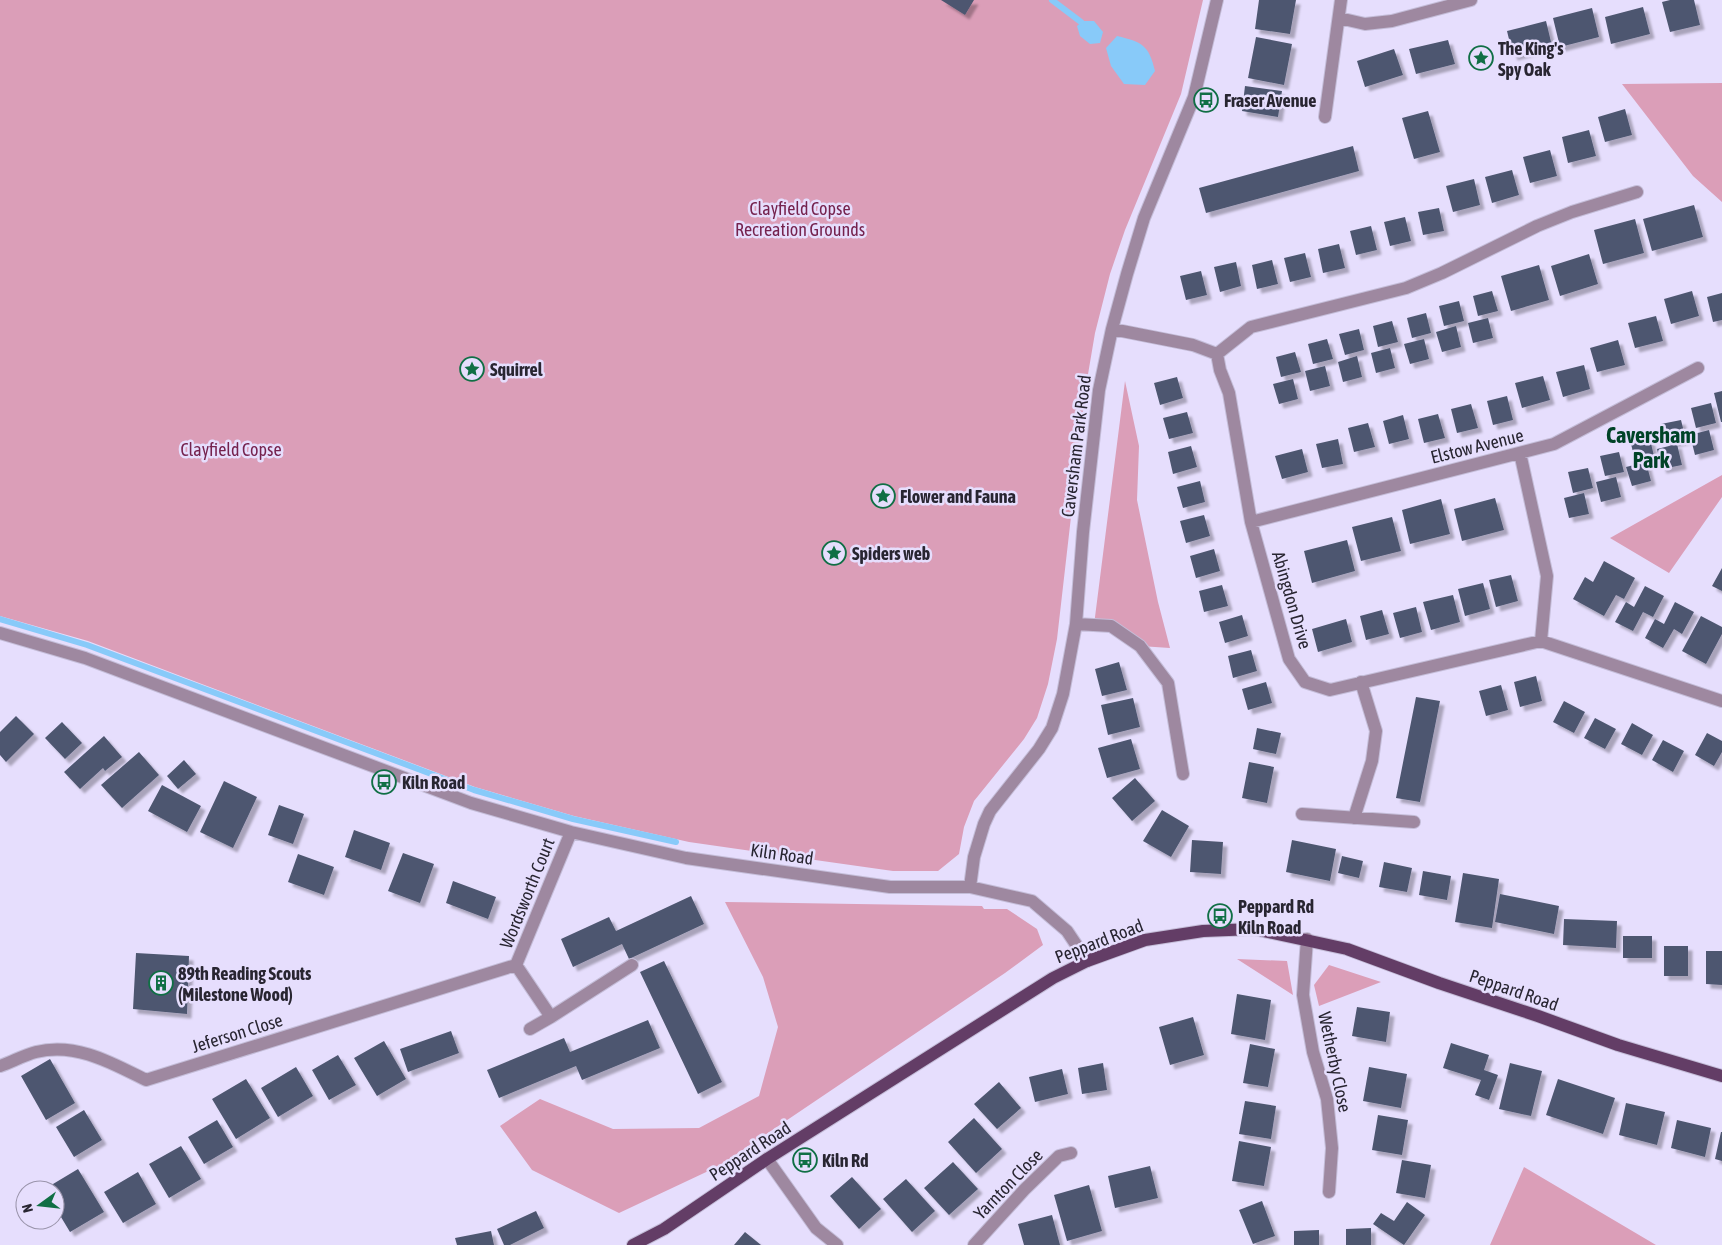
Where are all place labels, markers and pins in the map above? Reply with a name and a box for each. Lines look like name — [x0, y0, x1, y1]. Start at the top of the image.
place label: The King's Spy Oak — [1498, 38, 1564, 80]
place icon: The King's Spy Oak — [1468, 45, 1494, 71]
bus stop icon: Fraser Avenue — [1193, 87, 1219, 113]
place label: Fraser Avenue — [1224, 90, 1316, 111]
place icon: Squirrel — [459, 356, 485, 382]
place label: Squirrel — [490, 359, 543, 380]
place icon: Flower and Fauna — [870, 483, 896, 509]
place label: Flower and Fauna — [900, 486, 1016, 507]
place icon: Spiders web — [821, 540, 847, 566]
place label: Spiders web — [852, 543, 930, 564]
bus stop icon: Kiln Road — [371, 769, 397, 795]
place label: Kiln Road — [402, 772, 465, 793]
place label: Peppard Rd Kiln Road — [1238, 896, 1314, 938]
bus stop icon: Peppard Rd Kiln Road — [1207, 903, 1233, 929]
place label: 89th Reading Scouts (Milestone Wood) — [178, 963, 312, 1005]
building icon: 89th Reading Scouts (Milestone Wood) — [148, 970, 174, 996]
bus stop icon: Kiln Rd — [792, 1147, 818, 1173]
place label: Kiln Rd — [822, 1150, 868, 1171]

